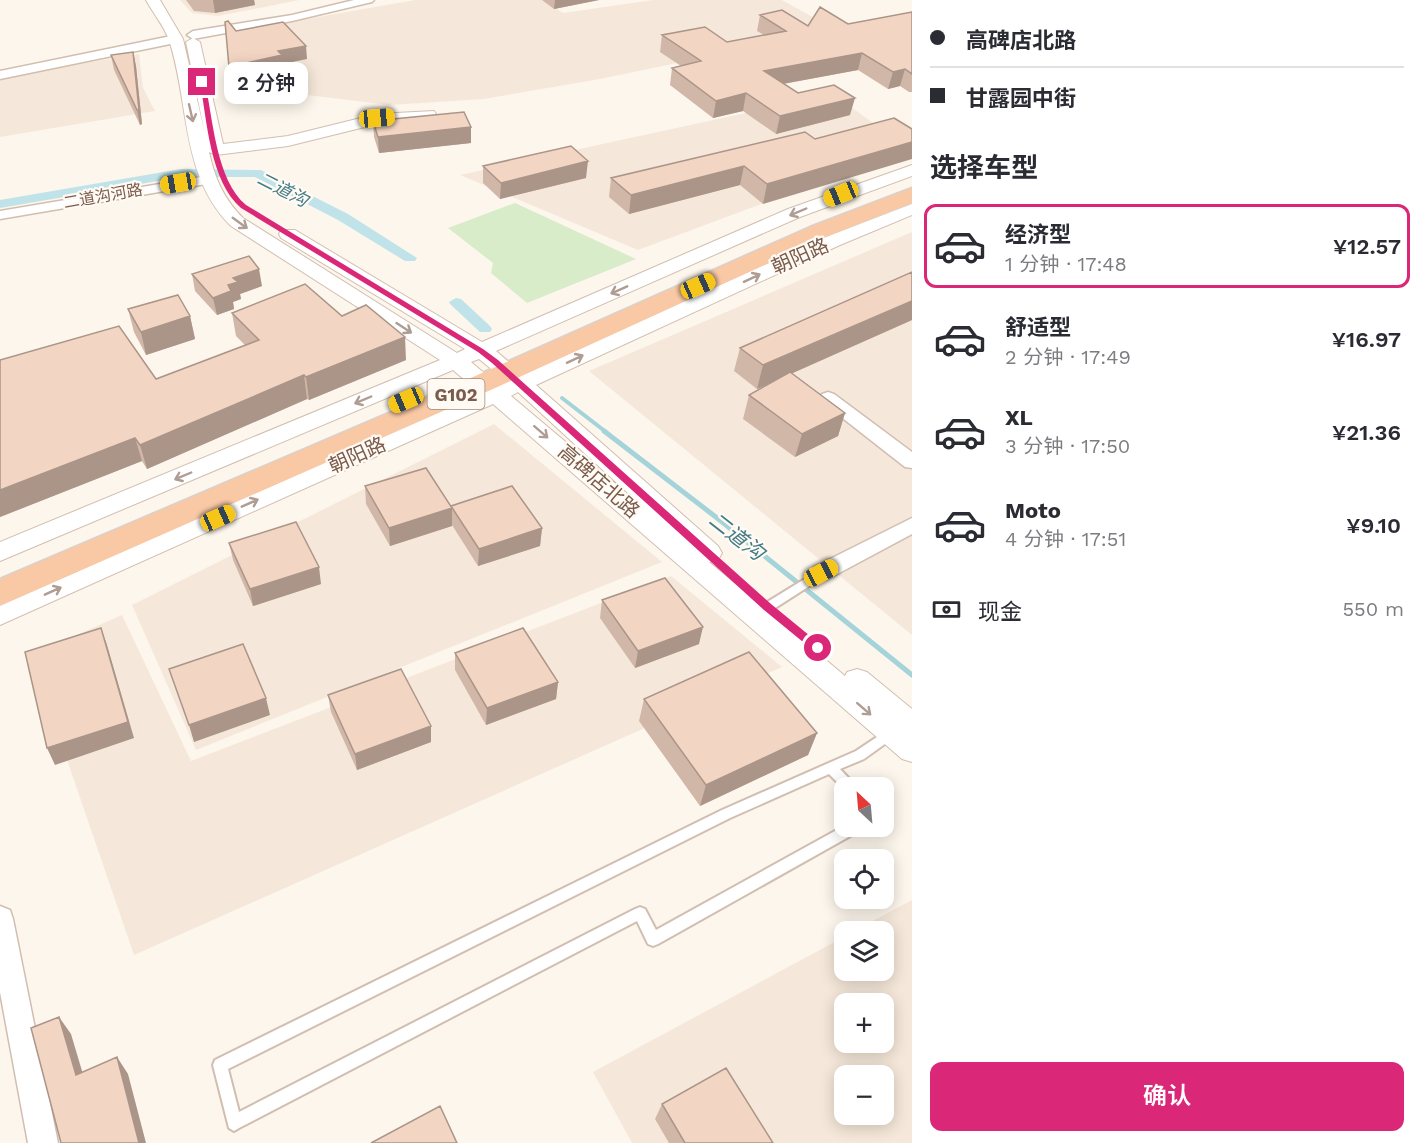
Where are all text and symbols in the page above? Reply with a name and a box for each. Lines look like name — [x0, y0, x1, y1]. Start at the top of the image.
text: 高碑店北路 — [966, 28, 1076, 53]
callout: 2 分钟 — [223, 61, 307, 103]
route end — [188, 68, 215, 95]
text: 2 分钟 — [237, 71, 295, 95]
text: 甘露园中街 — [966, 86, 1076, 111]
one-way arrow — [186, 104, 198, 123]
car — [358, 107, 396, 129]
text: 选择车型 — [930, 152, 1038, 184]
water label: 二道沟 — [254, 167, 314, 212]
car — [159, 171, 197, 195]
car — [821, 179, 861, 209]
street label: 二道沟河路 — [62, 180, 144, 212]
one-way arrow — [789, 207, 808, 218]
one-way arrow — [232, 217, 248, 229]
icon: car — [933, 219, 987, 273]
text: 经济型 — [1005, 222, 1071, 247]
street label: 朝阳路 — [768, 233, 832, 279]
text: ¥12.57 — [1333, 234, 1401, 259]
text: 1 分钟 · 17:48 — [1005, 252, 1127, 276]
car — [678, 270, 718, 302]
one-way arrow — [743, 271, 761, 283]
one-way arrow — [611, 284, 629, 296]
icon: car — [933, 312, 987, 366]
text: 舒适型 — [1005, 315, 1071, 340]
one-way arrow — [396, 322, 413, 335]
text: ¥16.97 — [1332, 327, 1401, 352]
text: 2 分钟 · 17:49 — [1005, 345, 1131, 369]
one-way arrow — [565, 352, 583, 364]
road number: G102 — [428, 379, 484, 409]
car — [386, 385, 426, 415]
one-way arrow — [354, 395, 373, 406]
icon: car — [933, 405, 987, 459]
text: XL — [1005, 405, 1033, 430]
text: ¥21.36 — [1332, 420, 1401, 445]
one-way arrow — [533, 425, 548, 439]
street label: 朝阳路 — [325, 432, 389, 478]
text: 3 分钟 · 17:50 — [1005, 434, 1130, 458]
street label: 高碑店北路 — [553, 439, 645, 523]
one-way arrow — [174, 471, 192, 482]
one-way arrow — [241, 497, 259, 508]
icon: car — [933, 498, 987, 552]
text: Moto — [1005, 498, 1061, 523]
car — [198, 502, 238, 534]
water label: 二道沟 — [704, 507, 771, 566]
text: ¥9.10 — [1346, 513, 1401, 538]
text: 4 分钟 · 17:51 — [1005, 527, 1126, 551]
car — [801, 557, 841, 589]
one-way arrow — [44, 585, 62, 597]
icon: cash — [930, 593, 963, 626]
text: 550 m — [1342, 597, 1404, 621]
text: 现金 — [978, 599, 1022, 624]
route start — [804, 634, 831, 661]
one-way arrow — [856, 702, 871, 716]
north arrow — [834, 777, 894, 837]
map controls — [834, 777, 894, 1125]
button: locate — [834, 849, 894, 909]
button: layers — [834, 921, 894, 981]
button: + — [834, 993, 894, 1053]
button: 确认 — [930, 1062, 1404, 1131]
button: − — [834, 1065, 894, 1125]

